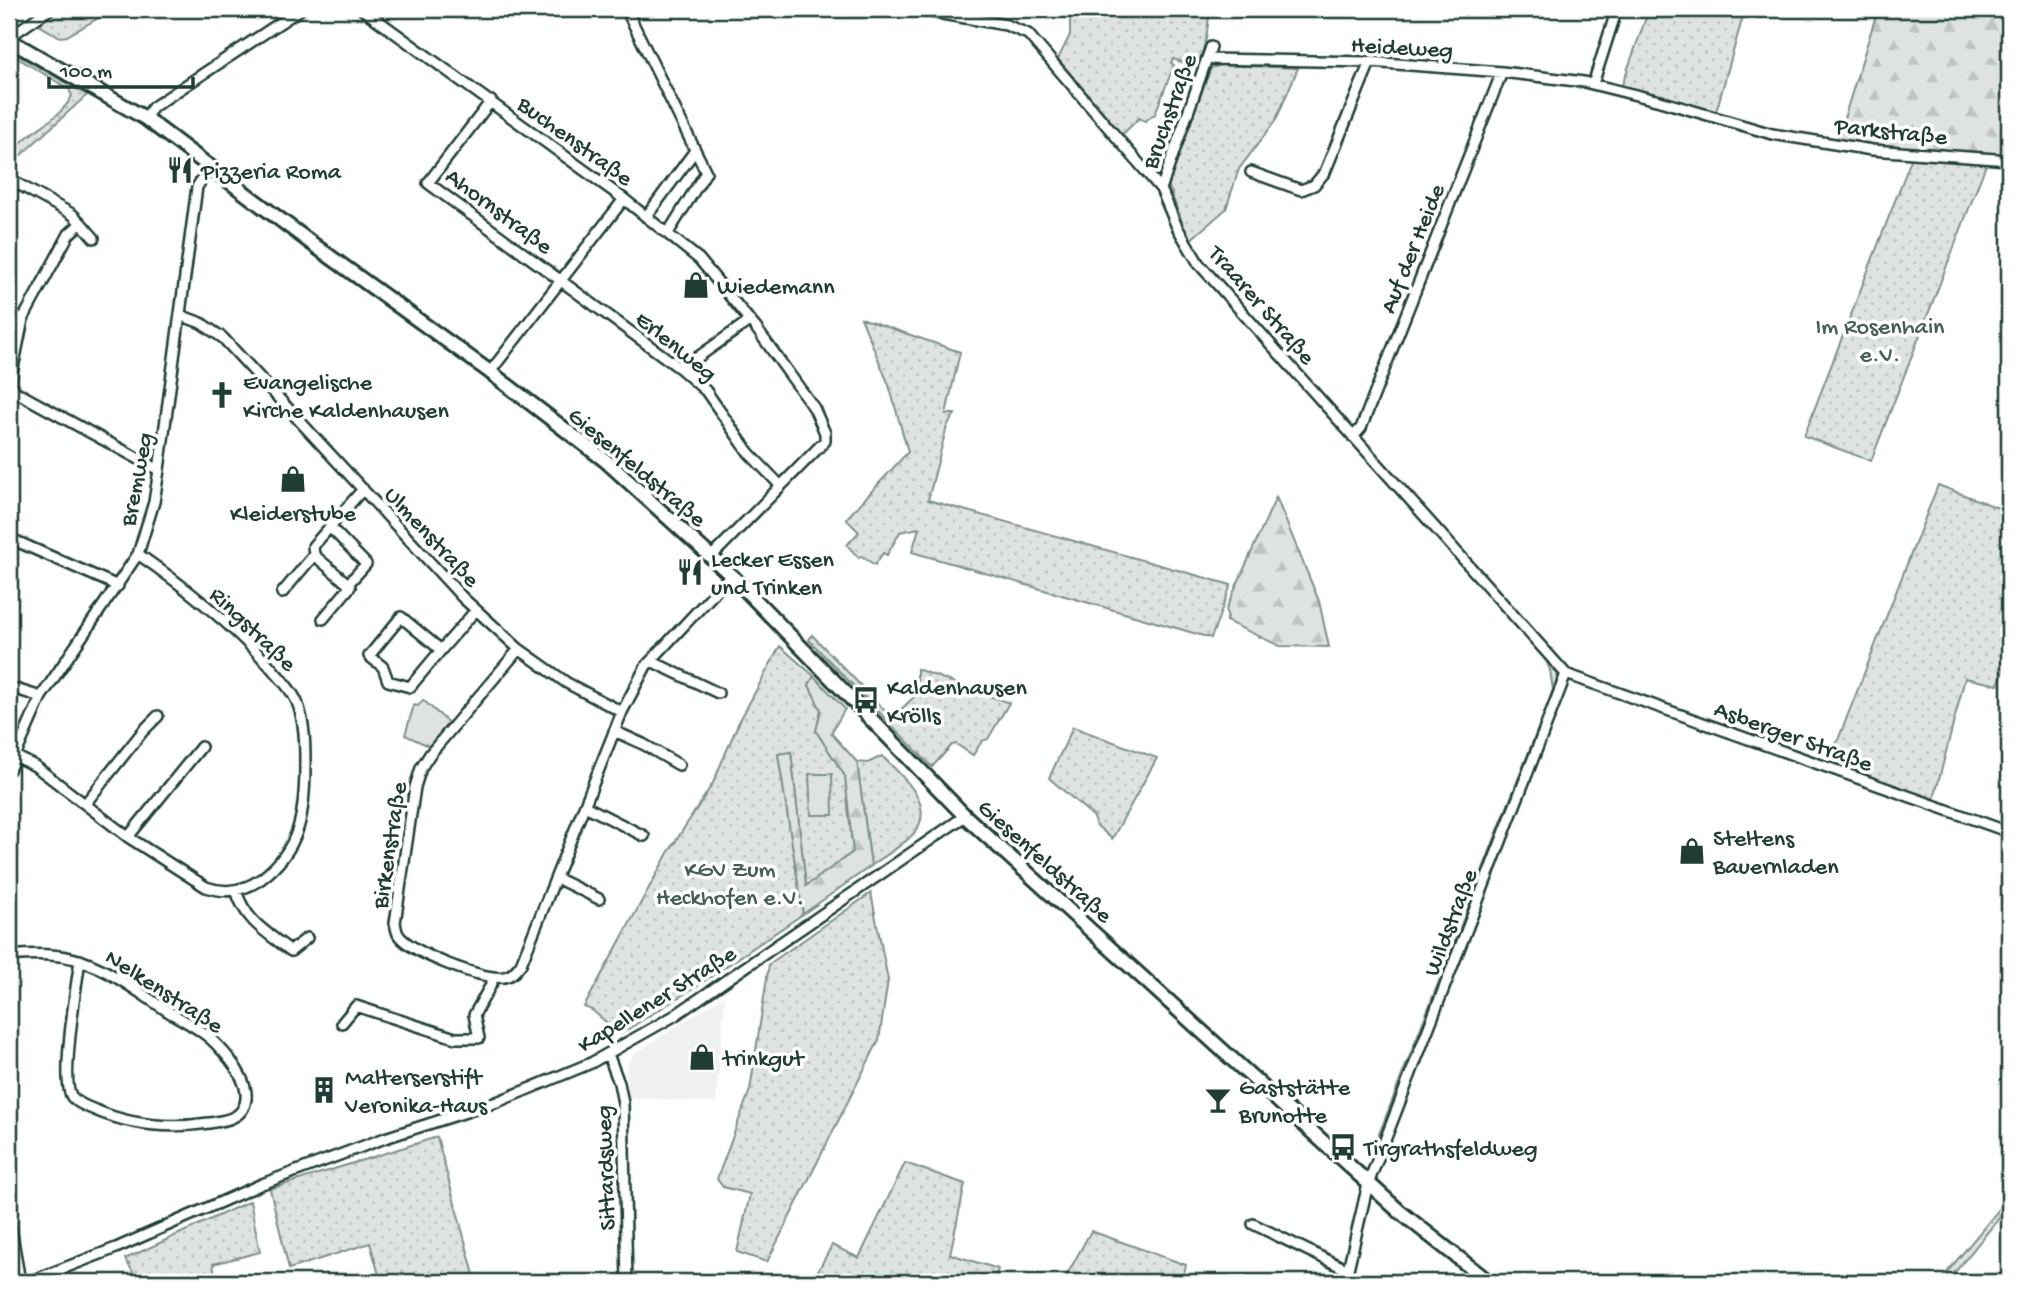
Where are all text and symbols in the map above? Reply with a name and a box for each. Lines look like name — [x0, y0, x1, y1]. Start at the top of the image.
street label: Heideweg — [1350, 32, 1454, 67]
scale bar — [49, 46, 192, 90]
street label: Bruchstraße — [1137, 50, 1206, 175]
text: 100 m — [59, 61, 112, 86]
street label: Buchenstraße — [510, 91, 638, 195]
street label: Parkstraße — [1832, 113, 1949, 154]
restaurant icon: Pizzeria Roma — [165, 155, 195, 185]
place label: Pizzeria Roma — [200, 159, 342, 188]
street label: Ahornstraße — [439, 163, 558, 263]
street label: Auf der Heide — [1375, 180, 1454, 318]
street label: Traarer Straße — [1199, 239, 1321, 373]
shop icon: Wiedemann — [681, 270, 711, 300]
place label: Wiedemann — [717, 274, 835, 303]
street label: Erlenweg — [628, 306, 722, 390]
park label: Im Rosenhain e.V. — [1816, 314, 1945, 371]
place label: Evangelische Kirche Kaldenhausen — [243, 370, 449, 427]
church icon: Evangelische Kirche Kaldenhausen — [207, 380, 237, 410]
street label: Giesenfeldstraße — [561, 402, 711, 535]
street label: Bremweg — [115, 430, 162, 530]
shop icon: Kleiderstube — [278, 464, 308, 494]
street label: Ulmenstraße — [376, 482, 485, 595]
place label: Kleiderstube — [230, 501, 357, 530]
place label: Lecker Essen und Trinken — [711, 547, 835, 604]
restaurant icon: Lecker Essen und Trinken — [675, 557, 705, 587]
street label: Ringstraße — [202, 582, 302, 680]
place label: Kaldenhausen Krölls — [887, 675, 1027, 732]
bus stop icon: Kaldenhausen Krölls — [851, 685, 881, 715]
street label: Asberger Straße — [1710, 696, 1877, 781]
street label: Birkenstraße — [367, 780, 416, 912]
street label: Giesenfeldstraße — [970, 794, 1118, 931]
place label: Steltens Bauernladen — [1712, 826, 1839, 883]
shop icon: Steltens Bauernladen — [1677, 836, 1707, 866]
park label: KGV Zum Heckhofen e.V. — [656, 857, 804, 914]
street label: Wildstraße — [1419, 865, 1486, 981]
street label: Kapellener Straße — [573, 940, 743, 1061]
street label: Nelkenstraße — [98, 944, 228, 1042]
shop icon: trinkgut — [687, 1042, 717, 1072]
place label: trinkgut — [721, 1046, 806, 1075]
place label: Malterserstift Veronika-Haus — [344, 1065, 488, 1122]
building icon: Malterserstift Veronika-Haus — [309, 1075, 339, 1105]
place label: Gaststätte Brunotte — [1238, 1075, 1351, 1132]
bar icon: Gaststätte Brunotte — [1203, 1085, 1233, 1115]
street label: Sittardsweg — [591, 1105, 624, 1231]
bus stop icon: Tirgrathsfeldweg — [1328, 1132, 1358, 1162]
place label: Tirgrathsfeldweg — [1362, 1136, 1538, 1165]

